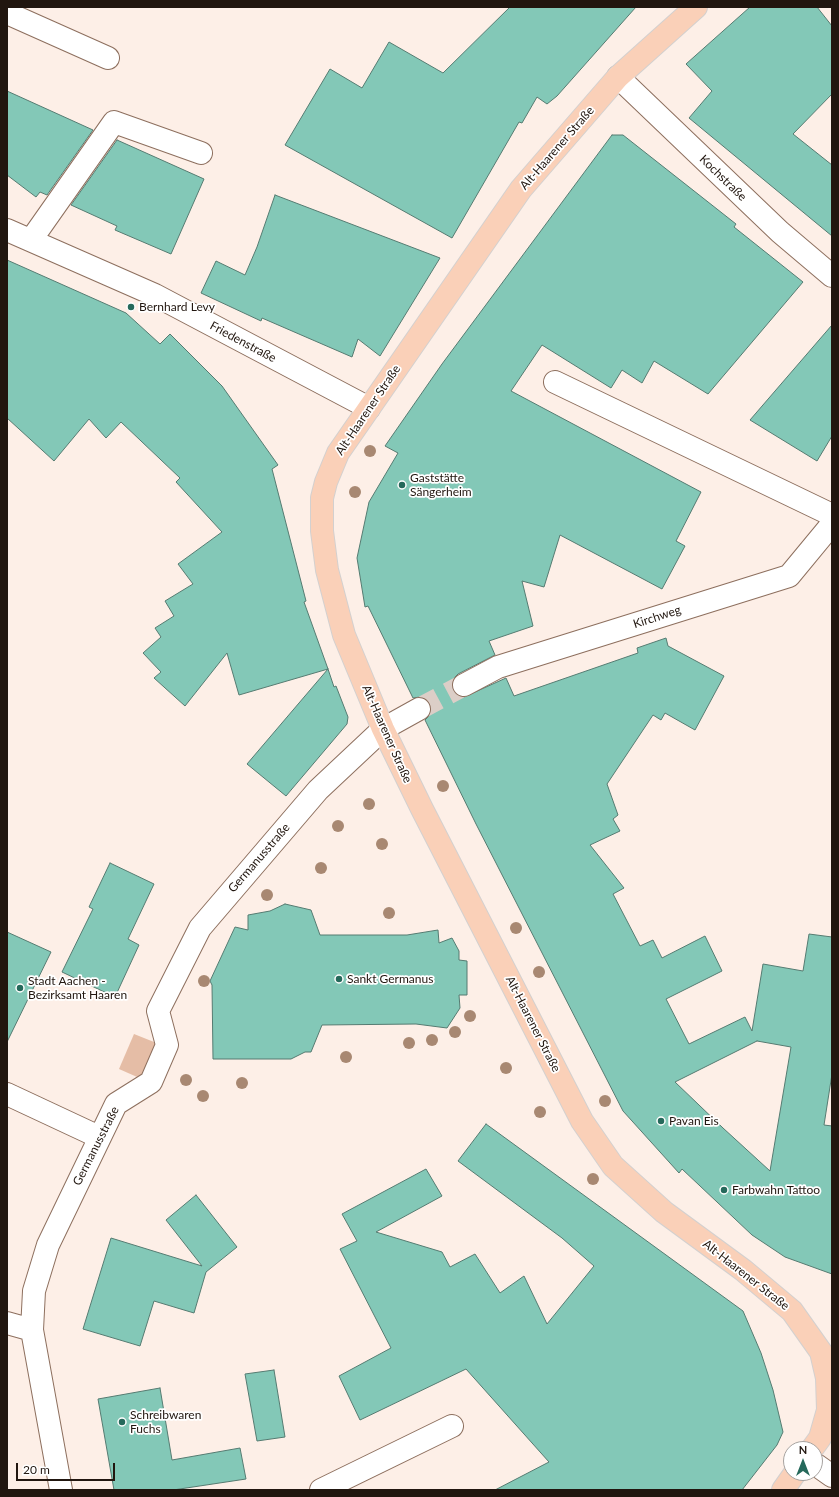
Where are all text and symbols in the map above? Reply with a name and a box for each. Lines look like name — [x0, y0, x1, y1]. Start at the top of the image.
street label: Alt-Haarener Straße — [517, 103, 597, 193]
street label: Kochstraße — [697, 152, 749, 204]
place label: Bernhard Levy — [139, 300, 215, 314]
marker: Bernhard Levy — [126, 302, 136, 312]
street label: Friedenstraße — [208, 319, 278, 365]
street label: Alt-Haarener Straße — [333, 362, 403, 458]
place label: Gaststätte Sängerheim — [410, 471, 472, 499]
marker: Gaststätte Sängerheim — [397, 480, 407, 490]
street label: Kirchweg — [631, 603, 683, 631]
street label: Alt-Haarener Straße — [359, 683, 415, 785]
street label: Germanusstraße — [225, 821, 293, 895]
place label: Sankt Germanus — [347, 972, 433, 986]
place label: Stadt Aachen - Bezirksamt Haaren — [28, 974, 127, 1002]
marker: Sankt Germanus — [334, 974, 344, 984]
street label: Alt-Haarener Straße — [503, 974, 563, 1074]
marker: Stadt Aachen - Bezirksamt Haaren — [15, 983, 25, 993]
street label: Germanusstraße — [70, 1104, 122, 1188]
place label: Pavan Eis — [669, 1114, 719, 1128]
marker: Pavan Eis — [656, 1116, 666, 1126]
place label: Farbwahn Tattoo — [732, 1183, 820, 1197]
marker: Farbwahn Tattoo — [719, 1185, 729, 1195]
street label: Alt-Haarener Straße — [700, 1237, 792, 1313]
place label: Schreibwaren Fuchs — [130, 1408, 201, 1436]
marker: Schreibwaren Fuchs — [117, 1417, 127, 1427]
north arrow — [783, 1441, 823, 1481]
text: N — [799, 1443, 807, 1456]
scale bar — [18, 1455, 117, 1481]
text: 20 m — [23, 1462, 50, 1477]

